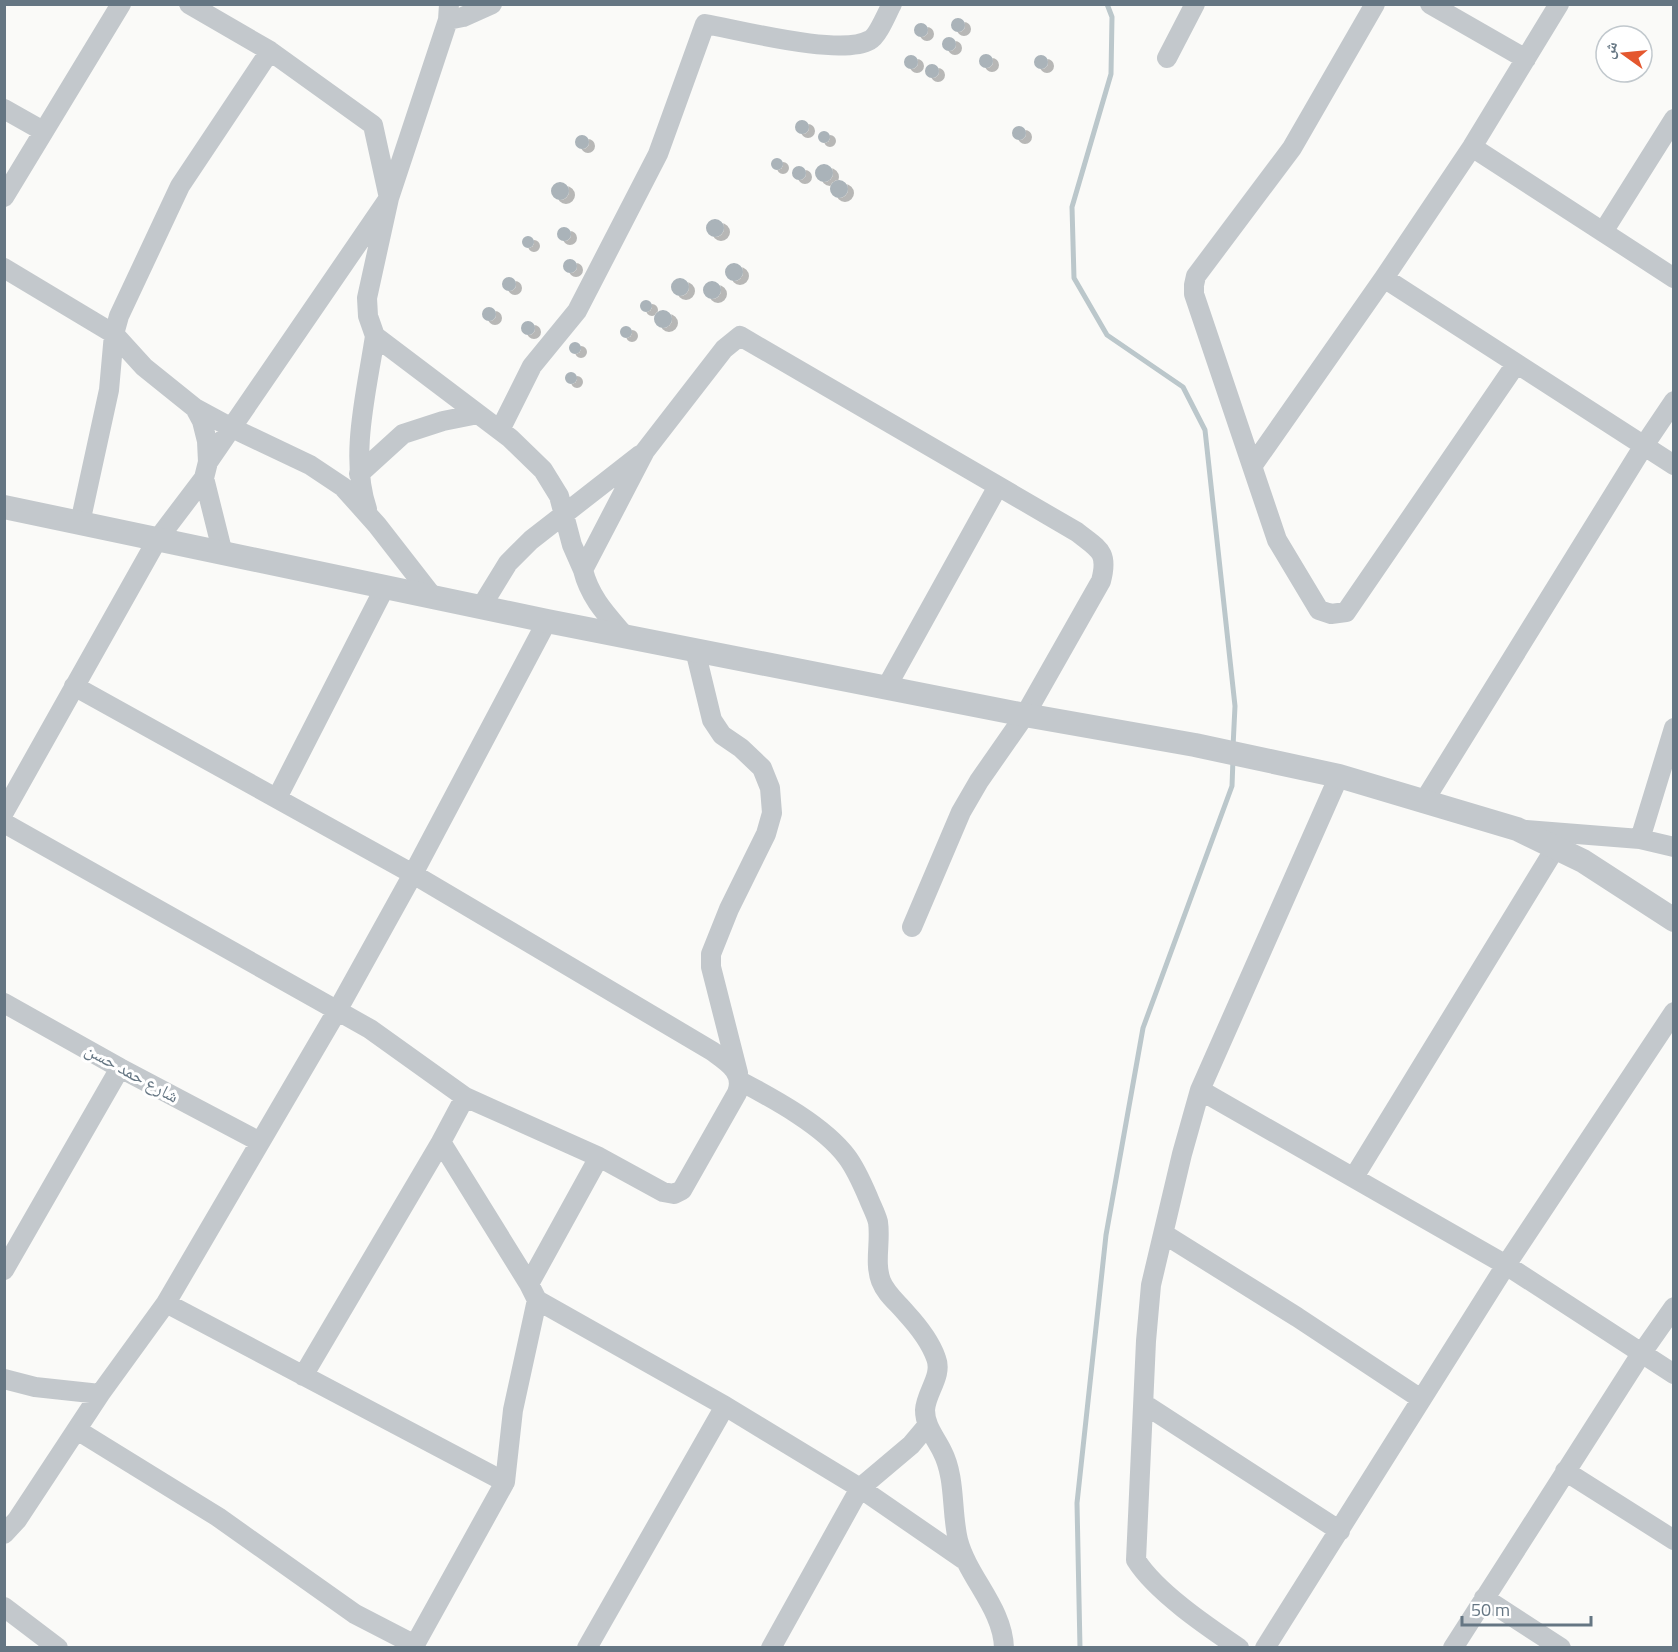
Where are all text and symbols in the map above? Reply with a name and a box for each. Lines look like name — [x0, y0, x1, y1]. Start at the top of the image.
north arrow — [1594, 24, 1654, 84]
text: ش — [1596, 39, 1623, 61]
street label: شارع حمد حسن — [80, 1036, 184, 1109]
scale bar — [1462, 1589, 1591, 1627]
text: 50 m — [1471, 1596, 1510, 1623]

